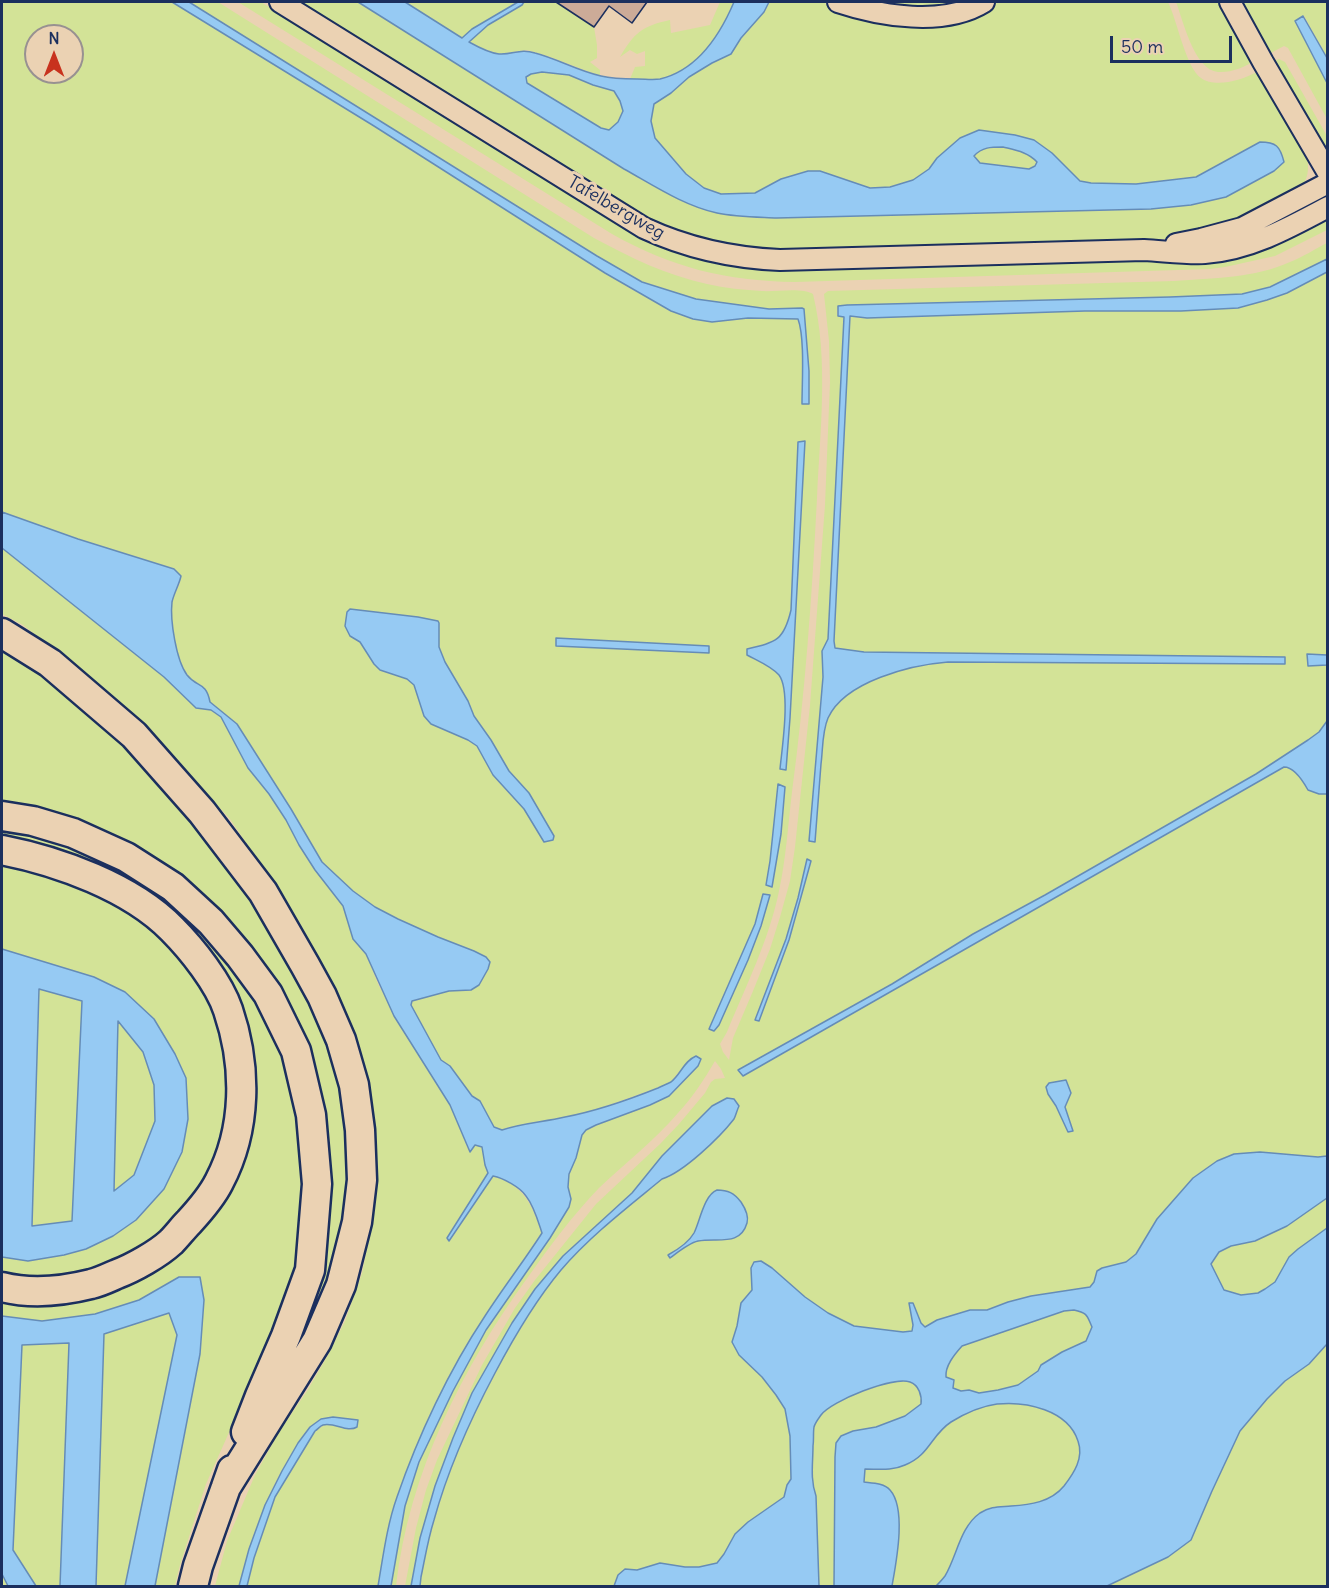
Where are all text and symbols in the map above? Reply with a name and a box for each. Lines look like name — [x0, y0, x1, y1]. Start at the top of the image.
north arrow — [24, 24, 84, 84]
scale bar — [1113, 24, 1234, 62]
text: N — [48, 28, 60, 48]
text: 50 m — [1121, 35, 1163, 58]
street label: Tafelbergweg — [564, 172, 668, 244]

